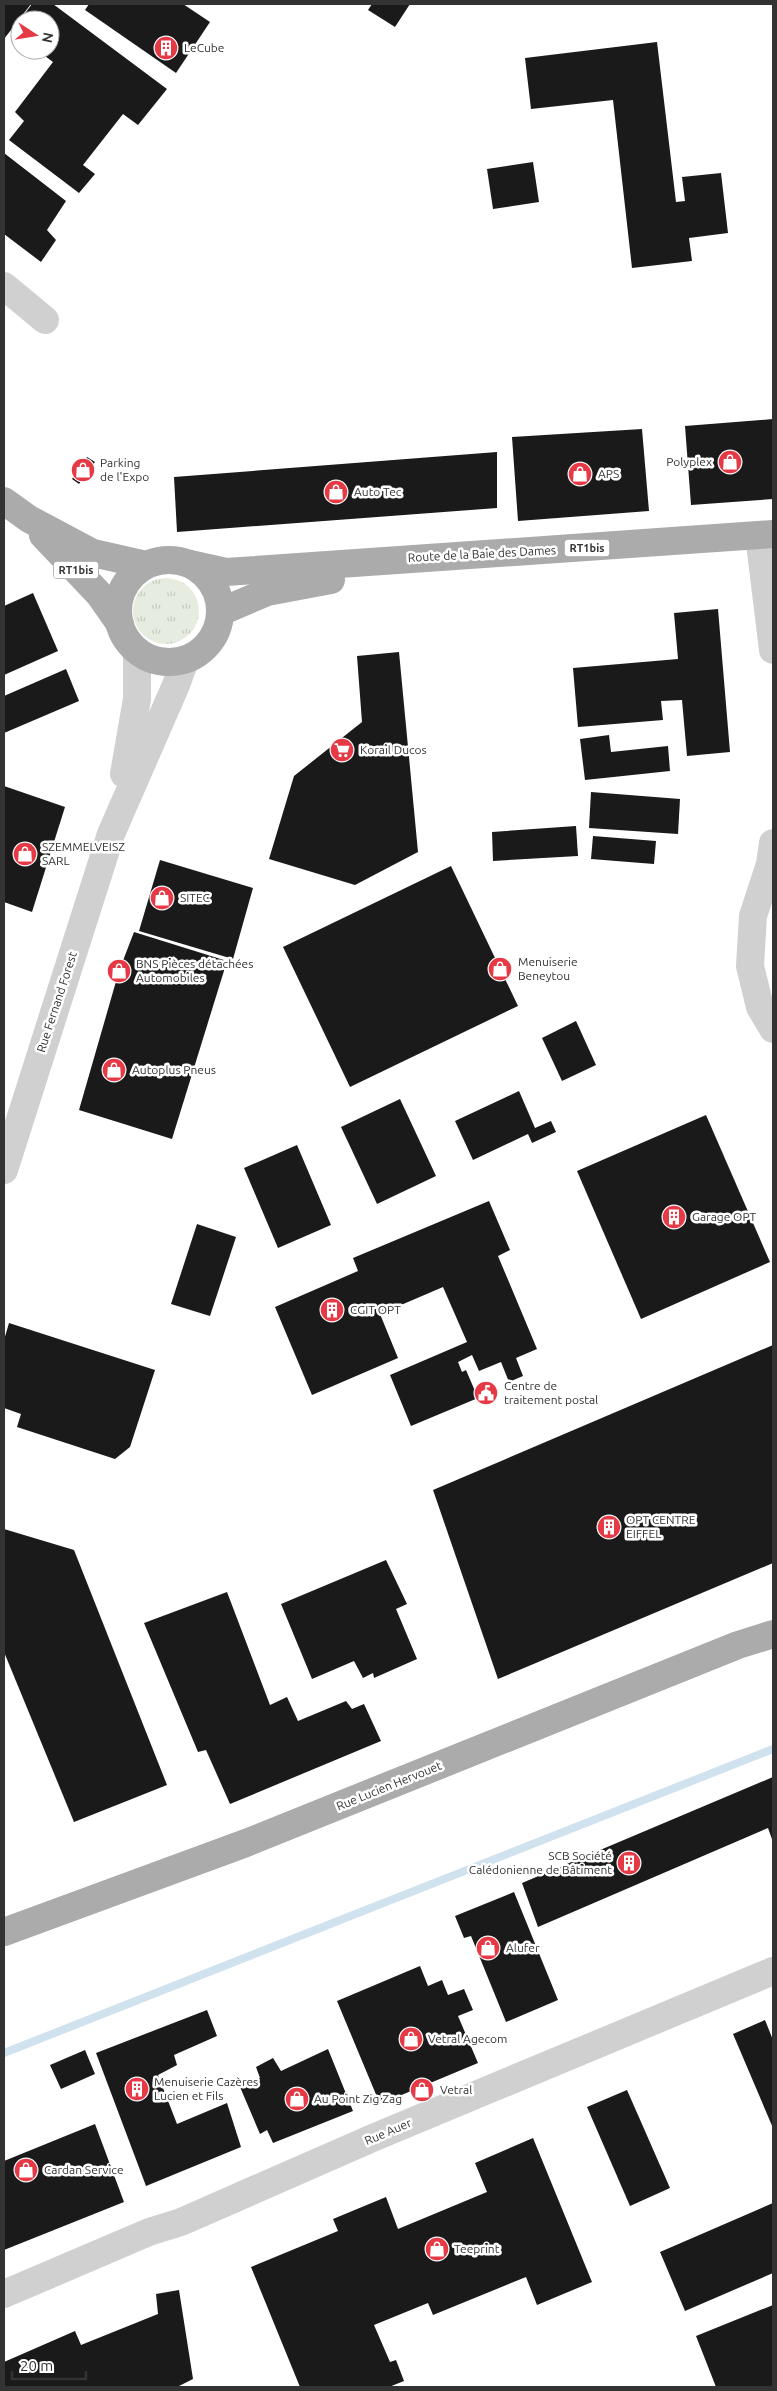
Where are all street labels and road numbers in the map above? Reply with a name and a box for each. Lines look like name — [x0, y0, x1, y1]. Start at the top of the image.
road number: RT1bis — [564, 540, 610, 556]
street label: Route de la Baie des Dames — [408, 543, 556, 564]
road number: RT1bis — [54, 562, 98, 578]
street label: Rue Fernand Forest — [34, 950, 79, 1054]
street label: Rue Lucien Hervouet — [334, 1758, 444, 1813]
street label: Rue Auer — [362, 2116, 414, 2147]

